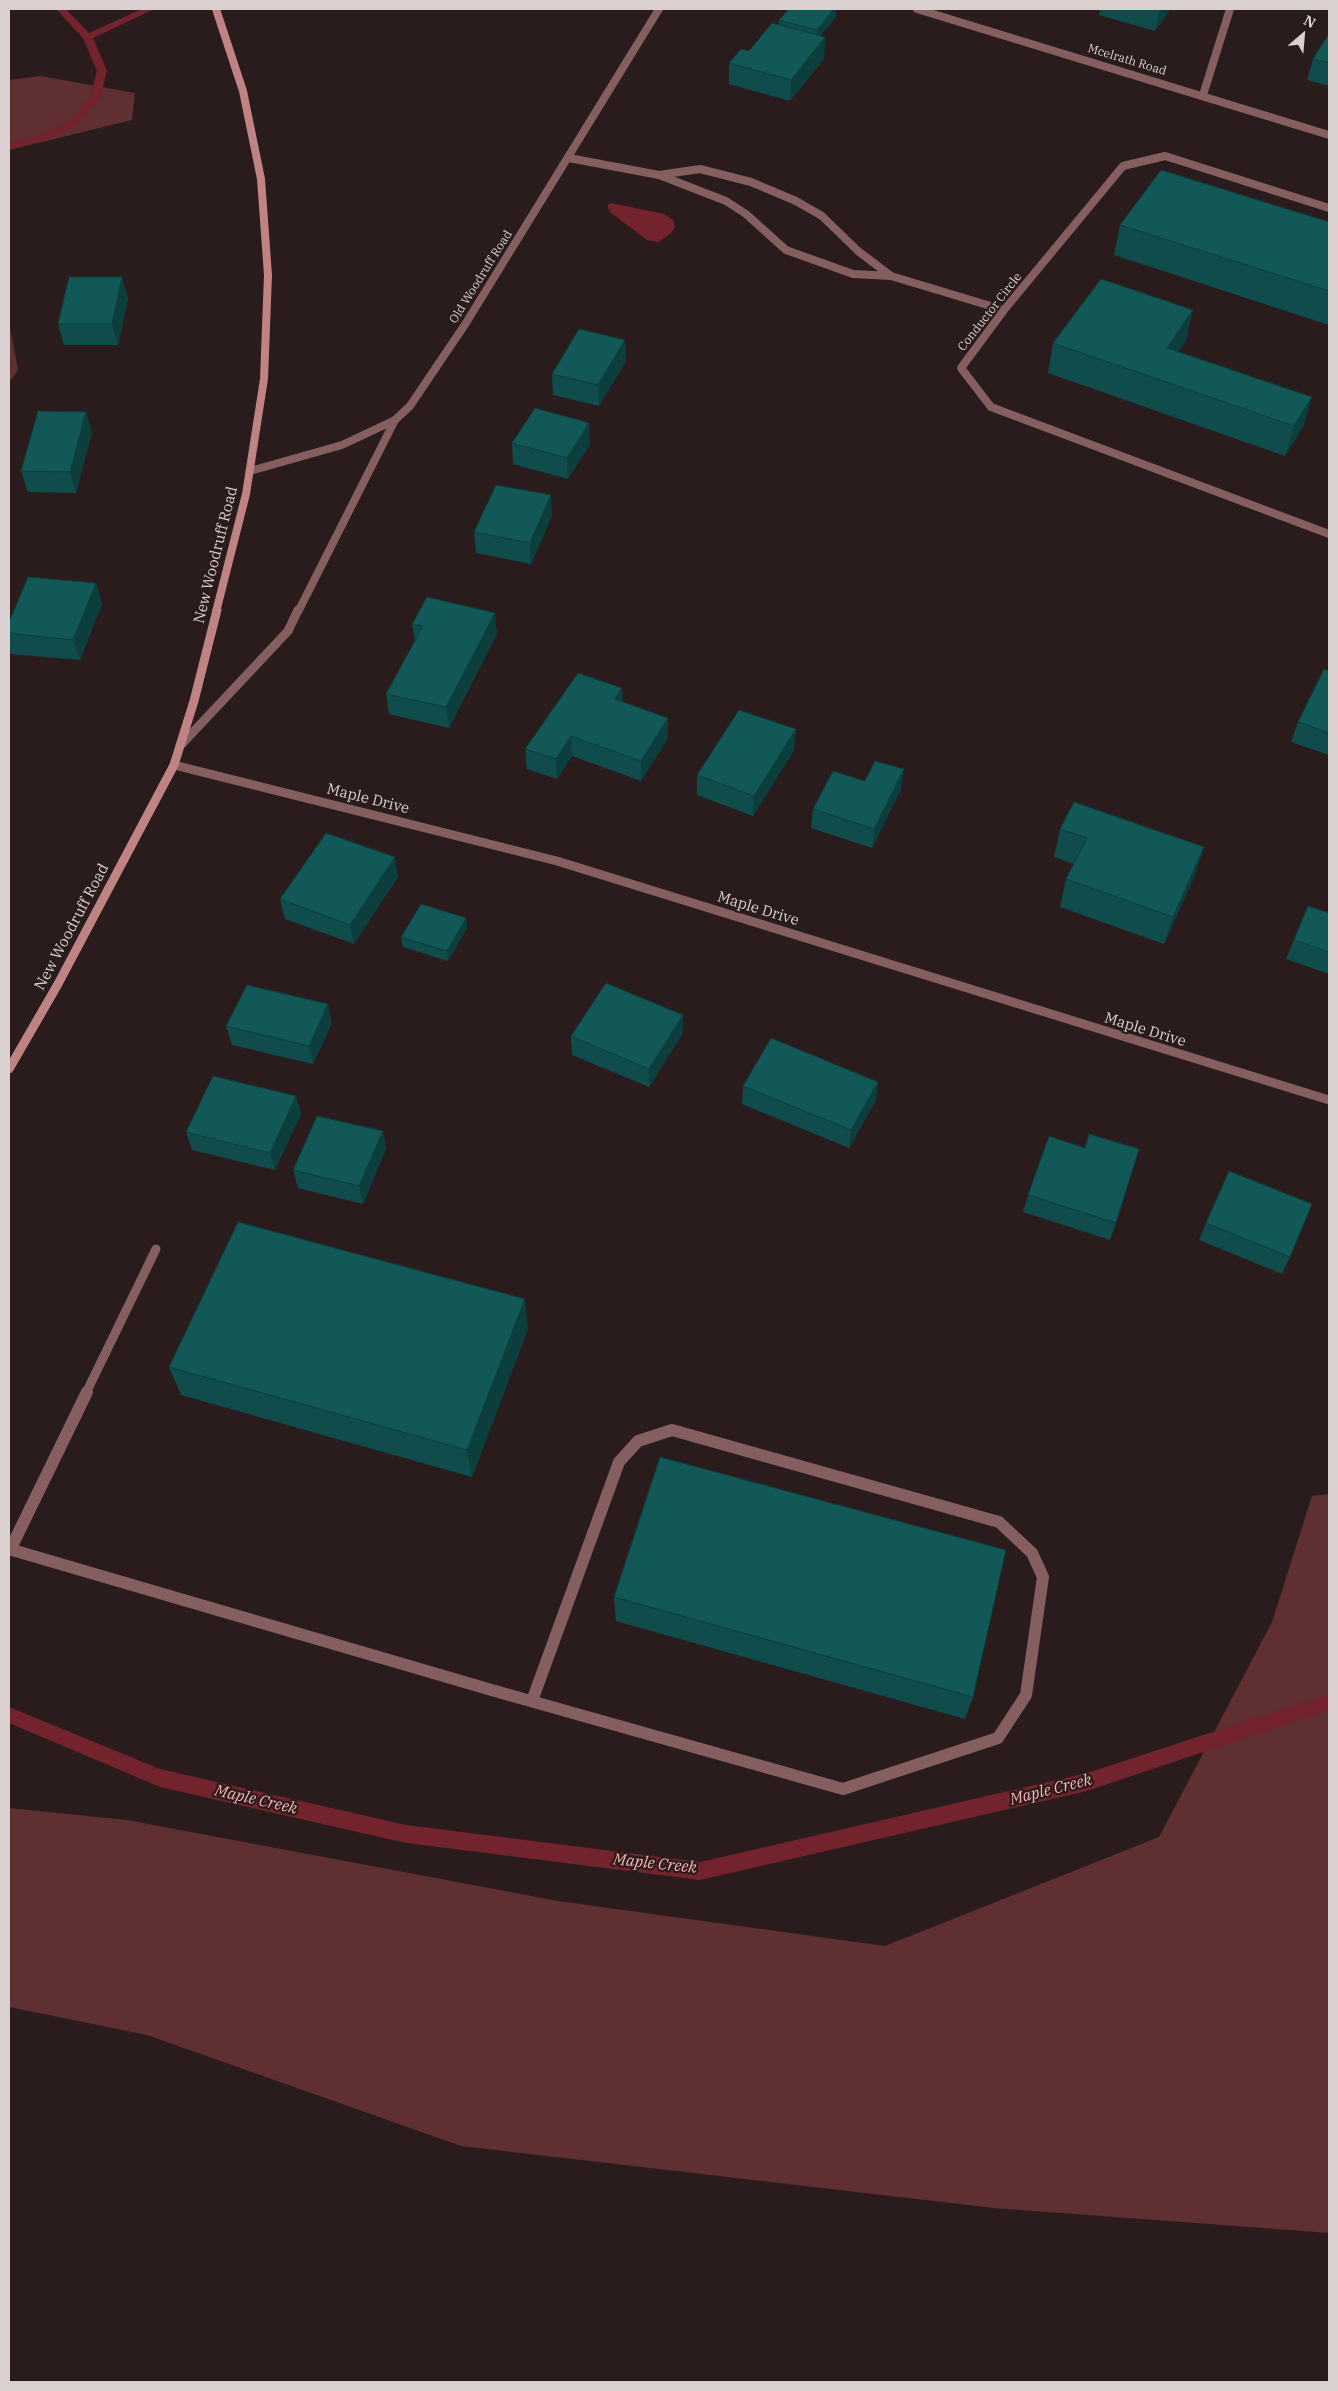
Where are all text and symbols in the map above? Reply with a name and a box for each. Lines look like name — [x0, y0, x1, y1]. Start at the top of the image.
north arrow — [1278, 10, 1328, 60]
text: N — [1301, 11, 1319, 32]
street label: Mcelrath Road — [1086, 41, 1168, 79]
street label: Old Woodruff Road — [447, 228, 515, 326]
street label: Conductor Circle — [955, 270, 1025, 354]
street label: New Woodruff Road — [190, 485, 242, 625]
street label: Maple Drive — [325, 780, 411, 818]
street label: New Woodruff Road — [31, 861, 113, 993]
street label: Maple Drive — [715, 888, 801, 930]
street label: Maple Drive — [1102, 1009, 1188, 1051]
water label: Maple Creek — [1008, 1771, 1094, 1809]
water label: Maple Creek — [213, 1781, 299, 1819]
water label: Maple Creek — [612, 1850, 698, 1878]

